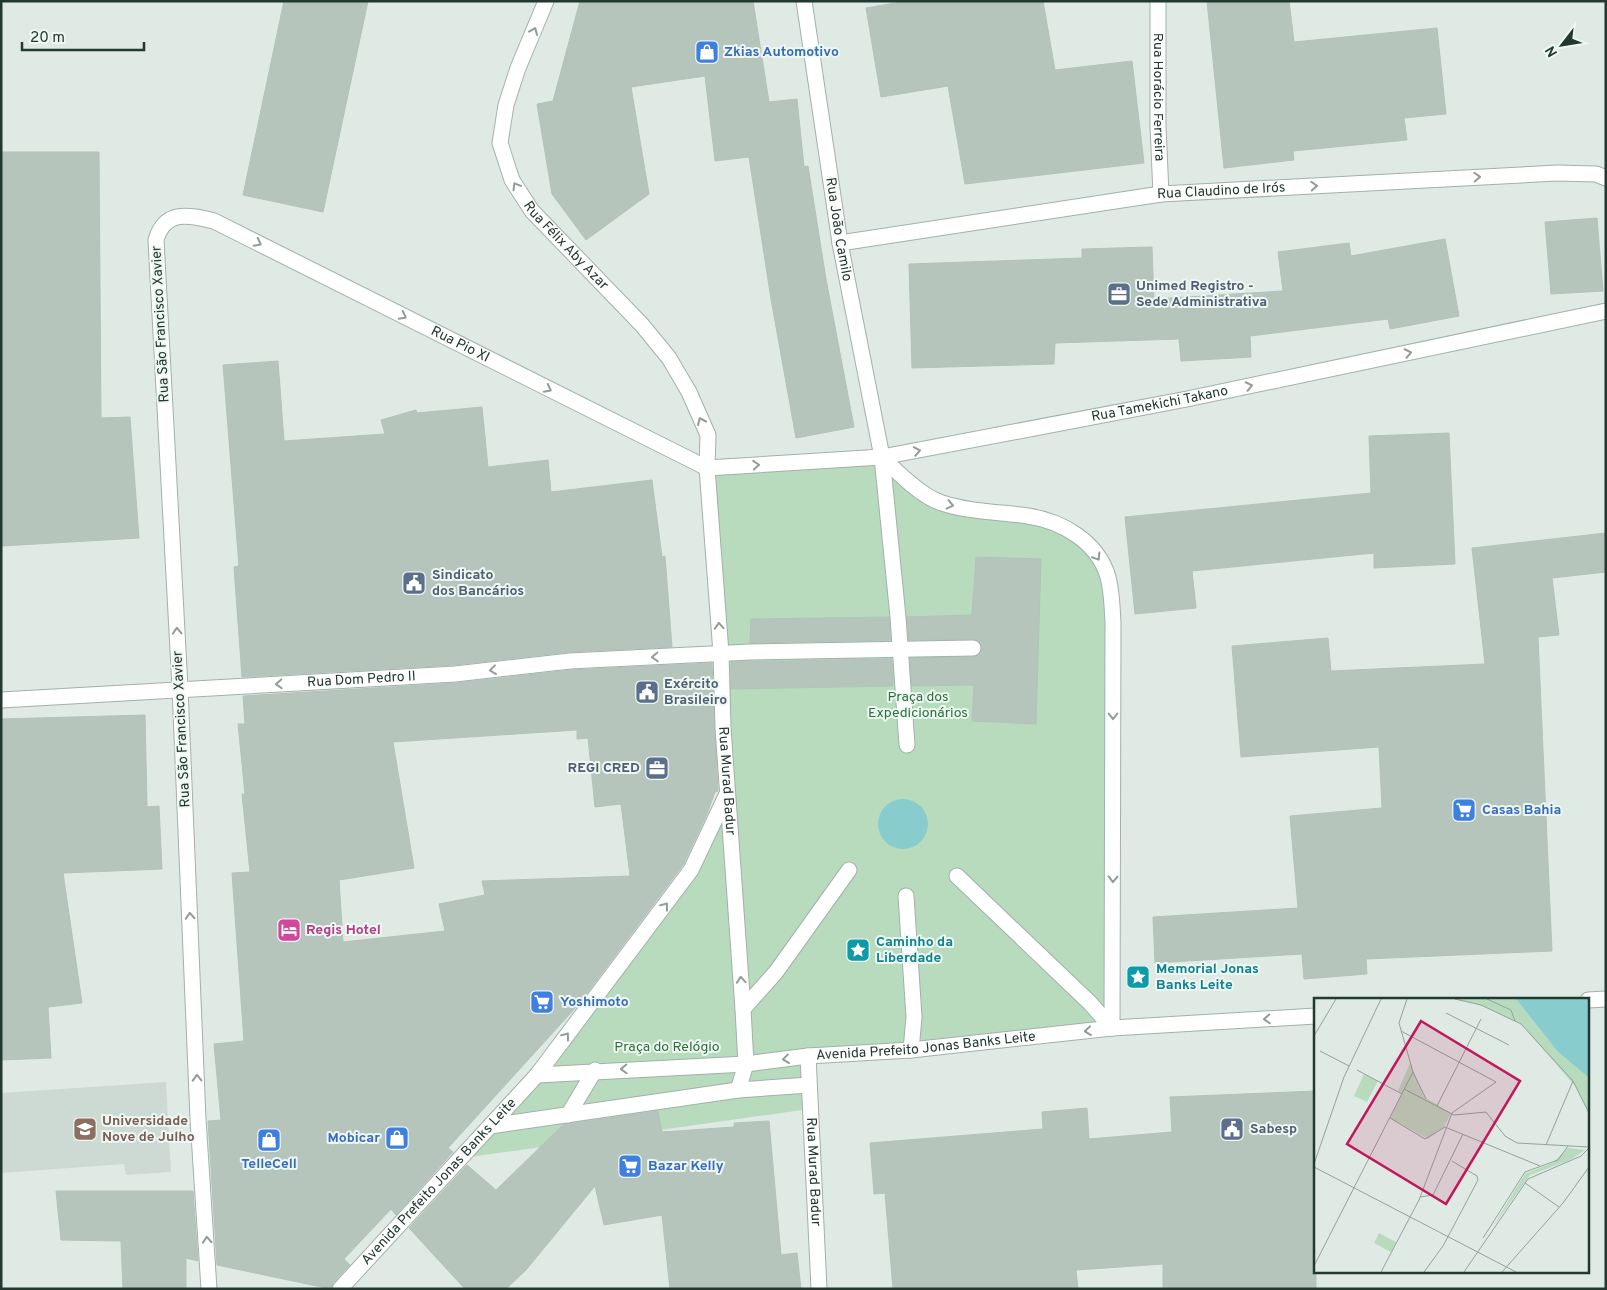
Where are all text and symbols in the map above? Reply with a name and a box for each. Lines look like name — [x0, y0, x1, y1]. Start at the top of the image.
scale bar — [22, 20, 145, 52]
north arrow — [1537, 20, 1587, 70]
one-way arrow — [527, 27, 538, 36]
text: 20 m — [30, 29, 65, 48]
street label: Rua Horácio Ferreira — [1150, 33, 1168, 162]
shop icon: Zkias Automotivo — [694, 39, 720, 65]
text: N — [1542, 42, 1562, 60]
place label: Zkias Automotivo — [724, 44, 839, 61]
one-way arrow — [1473, 172, 1481, 183]
street label: Rua João Camilo — [822, 176, 856, 283]
street label: Rua Claudino de Irós — [1157, 179, 1286, 203]
one-way arrow — [1311, 180, 1319, 191]
one-way arrow — [512, 182, 522, 191]
street label: Rua Félix Aby Azar — [519, 198, 612, 294]
one-way arrow — [252, 237, 261, 247]
street label: Rua São Francisco Xavier — [148, 245, 174, 403]
place label: Unimed Registro - Sede Administrativa — [1136, 278, 1267, 311]
office icon: Unimed Registro - Sede Administrativa — [1106, 281, 1132, 307]
one-way arrow — [398, 310, 407, 320]
street label: Rua Pio XI — [428, 323, 492, 366]
one-way arrow — [1403, 348, 1412, 359]
street label: Rua Tamekichi Takano — [1090, 382, 1230, 426]
one-way arrow — [1244, 382, 1253, 392]
one-way arrow — [543, 383, 552, 393]
one-way arrow — [697, 417, 708, 426]
one-way arrow — [913, 446, 922, 456]
one-way arrow — [752, 460, 760, 471]
one-way arrow — [945, 499, 954, 510]
one-way arrow — [1090, 552, 1100, 561]
place label: Sindicato dos Bancários — [432, 567, 524, 600]
public building icon: Sindicato dos Bancários — [401, 570, 427, 596]
one-way arrow — [714, 622, 725, 630]
one-way arrow — [172, 627, 183, 635]
street label: Rua São Francisco Xavier — [169, 650, 195, 808]
one-way arrow — [651, 651, 659, 662]
one-way arrow — [489, 664, 497, 675]
street label: Rua Dom Pedro II — [307, 668, 416, 691]
place label: Exército Brasileiro — [664, 676, 727, 709]
one-way arrow — [275, 678, 283, 689]
public building icon: Exército Brasileiro — [634, 679, 660, 705]
park label: Praça dos Expedicionários — [868, 689, 968, 722]
one-way arrow — [1108, 712, 1118, 720]
street label: Rua Murad Badur — [714, 726, 739, 837]
office icon: REGI CRED — [644, 755, 670, 781]
place label: REGI CRED — [568, 760, 640, 777]
supermarket icon: Casas Bahia — [1451, 797, 1477, 823]
place label: Casas Bahia — [1482, 802, 1561, 819]
one-way arrow — [1108, 875, 1118, 883]
one-way arrow — [659, 902, 668, 912]
one-way arrow — [185, 911, 196, 919]
hotel icon: Regis Hotel — [276, 917, 302, 943]
place label: Regis Hotel — [306, 922, 381, 939]
place label: Caminho da Liberdade — [876, 934, 953, 967]
place icon: Caminho da Liberdade — [845, 937, 871, 963]
place label: Memorial Jonas Banks Leite — [1156, 961, 1259, 994]
place icon: Memorial Jonas Banks Leite — [1125, 964, 1151, 990]
one-way arrow — [736, 976, 747, 984]
supermarket icon: Yoshimoto — [529, 989, 555, 1015]
place label: Yoshimoto — [560, 994, 629, 1011]
inset map — [1314, 998, 1590, 1272]
one-way arrow — [1263, 1014, 1271, 1025]
one-way arrow — [1083, 1025, 1091, 1036]
street label: Avenida Prefeito Jonas Banks Leite — [815, 1028, 1036, 1064]
one-way arrow — [561, 1033, 569, 1042]
park label: Praça do Relógio — [614, 1039, 720, 1056]
one-way arrow — [782, 1053, 790, 1064]
one-way arrow — [620, 1064, 628, 1074]
one-way arrow — [192, 1074, 202, 1082]
street label: Avenida Prefeito Jonas Banks Leite — [358, 1095, 520, 1268]
place label: Universidade Nove de Julho — [102, 1113, 195, 1146]
school or university icon: Universidade Nove de Julho — [72, 1116, 98, 1142]
public building icon: Sabesp — [1219, 1116, 1245, 1142]
street label: Rua Murad Badur — [802, 1117, 825, 1227]
place label: Sabesp — [1250, 1121, 1297, 1138]
shop icon: Mobicar — [384, 1125, 410, 1151]
shop icon: TelleCell — [256, 1127, 282, 1153]
place label: Mobicar — [327, 1130, 380, 1147]
supermarket icon: Bazar Kelly — [617, 1153, 643, 1179]
place label: TelleCell — [241, 1156, 297, 1173]
place label: Bazar Kelly — [648, 1158, 724, 1175]
one-way arrow — [202, 1236, 213, 1244]

